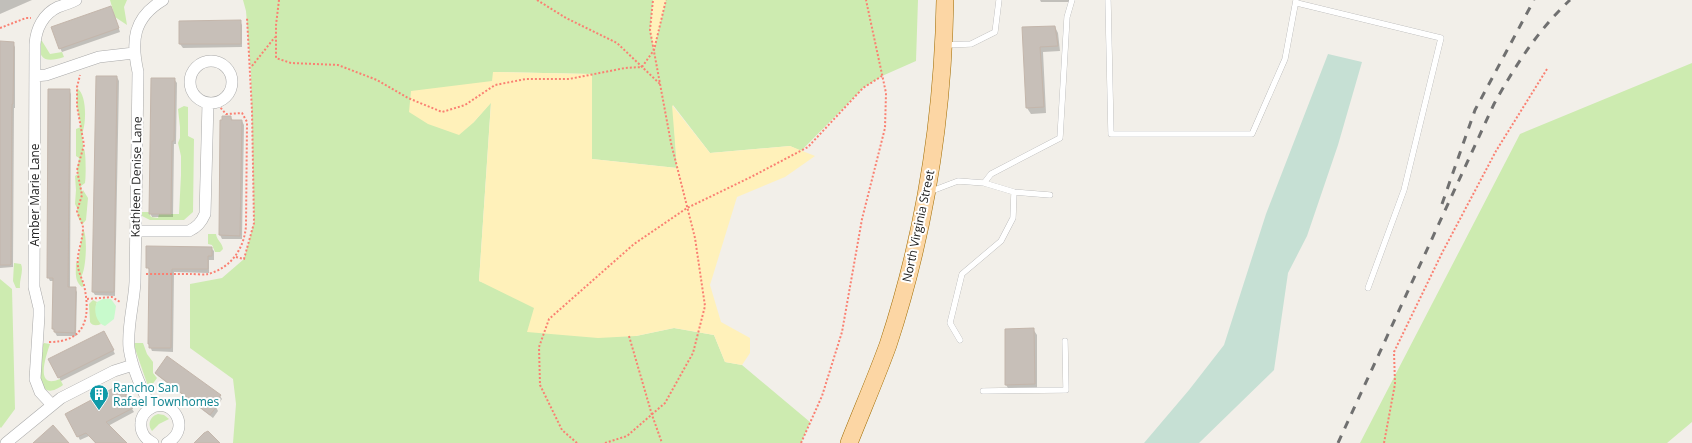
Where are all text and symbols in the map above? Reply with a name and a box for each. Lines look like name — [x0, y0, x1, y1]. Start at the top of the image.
street label: Kathleen Denise Lane — [126, 116, 146, 238]
street label: Amber Marie Lane — [26, 143, 43, 247]
street label: North Virginia Street — [898, 168, 938, 284]
place label: Rancho San Rafael Townhomes — [113, 379, 220, 410]
building icon: Rancho San Rafael Townhomes — [88, 383, 110, 411]

